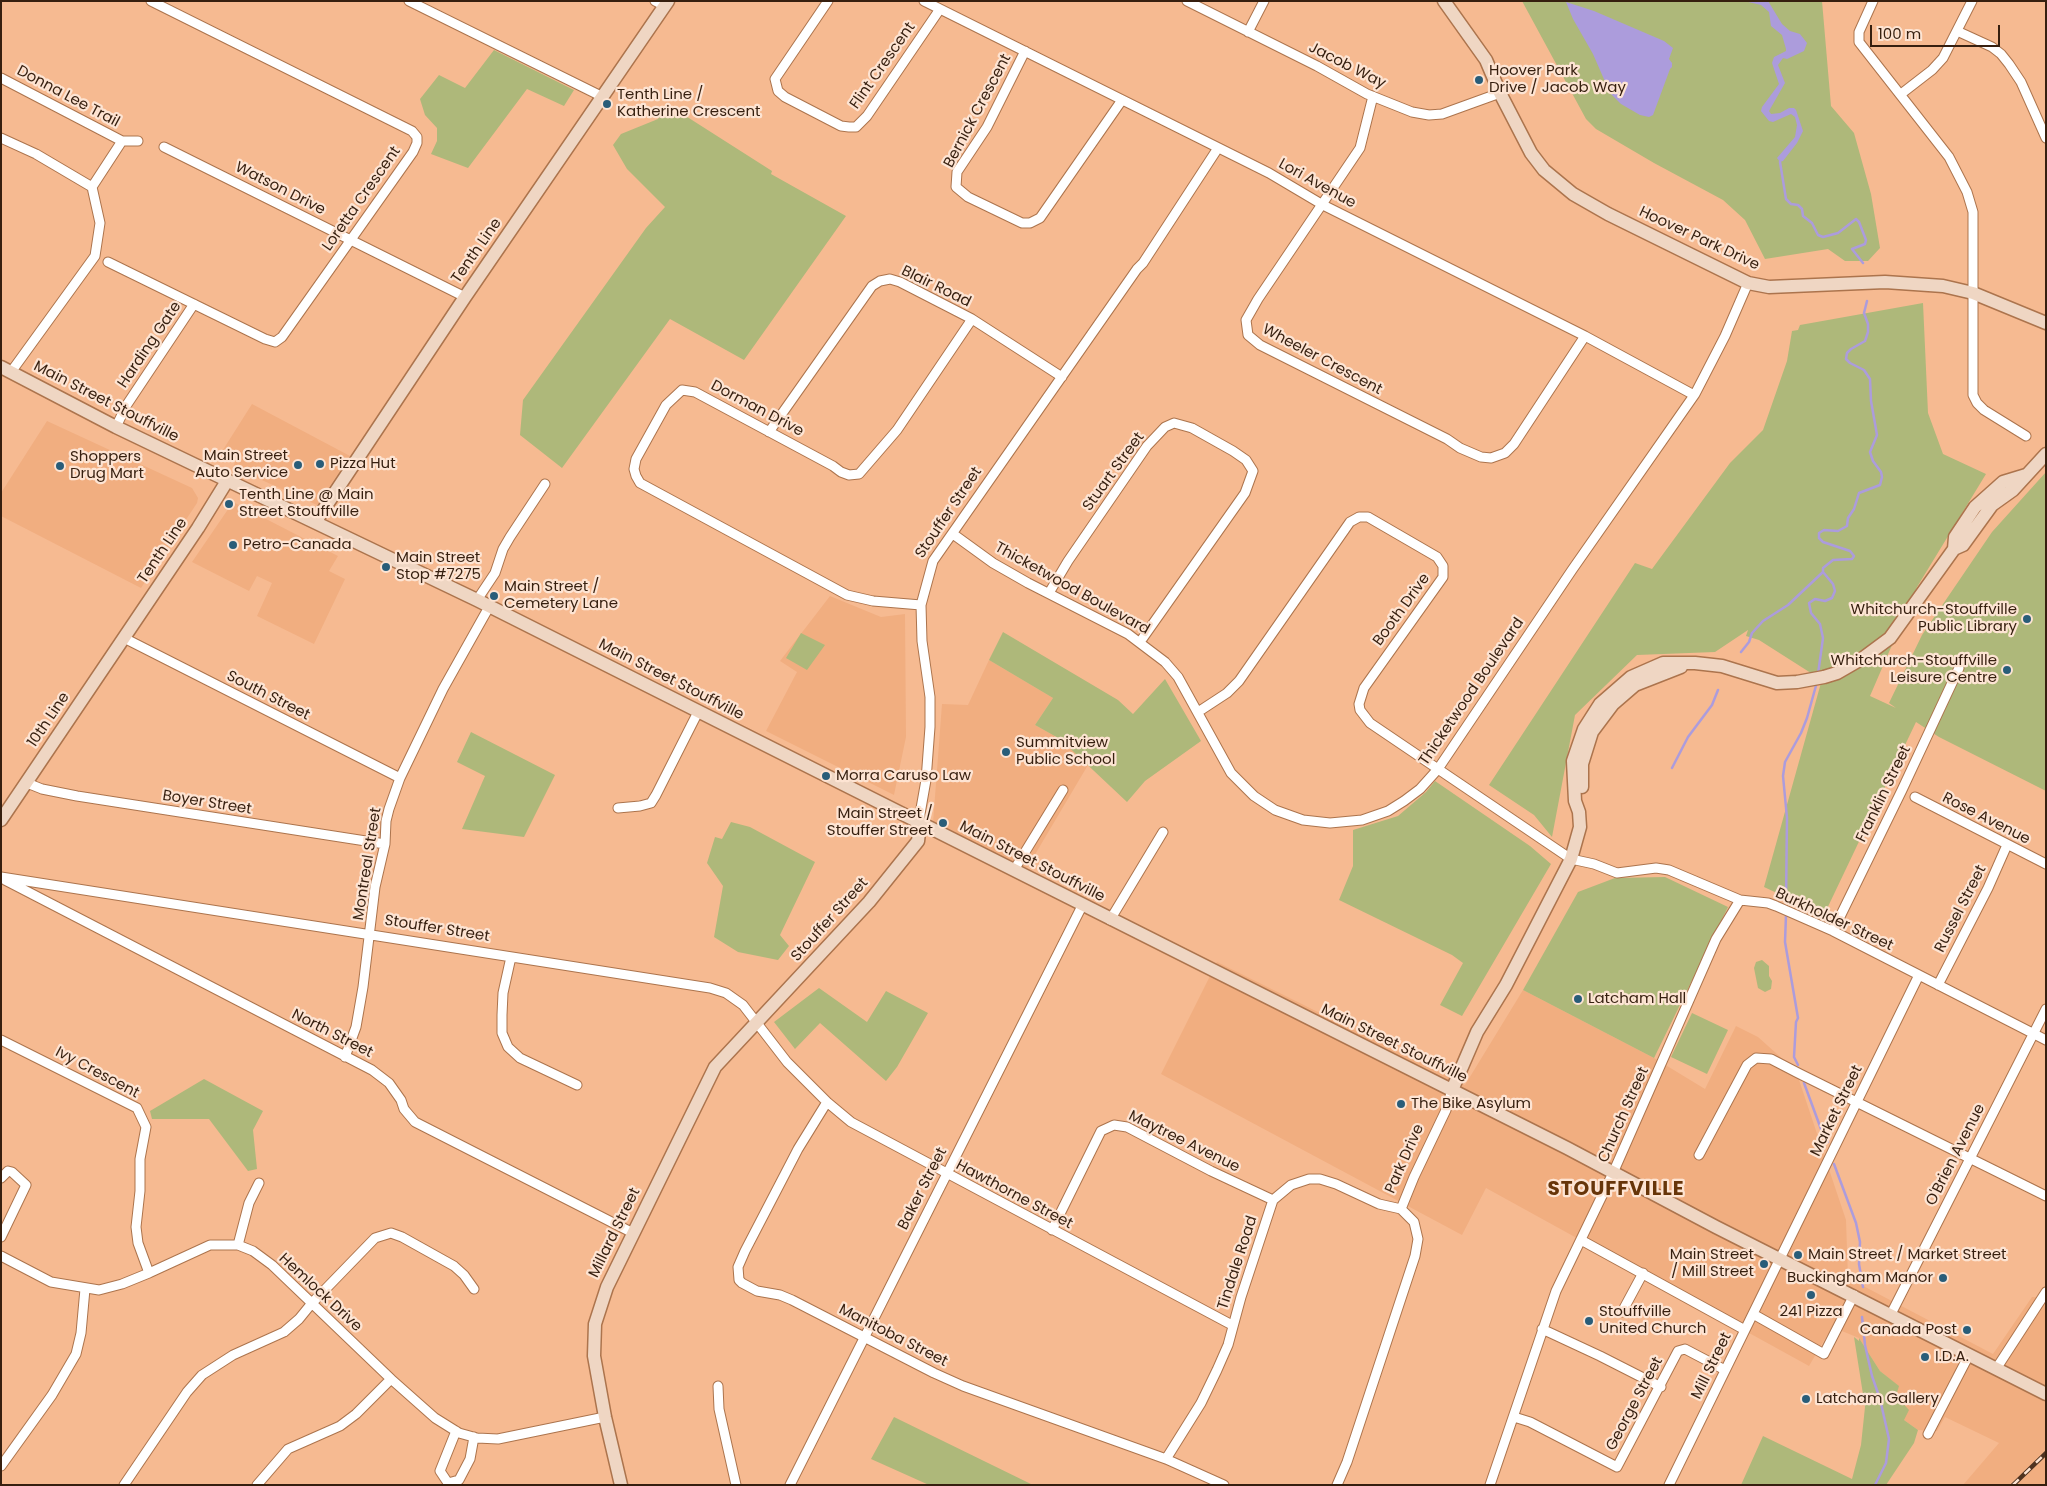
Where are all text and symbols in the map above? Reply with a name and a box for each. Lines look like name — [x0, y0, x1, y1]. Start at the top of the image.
scale bar — [1872, 15, 2002, 47]
street label: Flint Crescent — [846, 19, 920, 113]
text: 100 m — [1878, 23, 1921, 44]
street label: Jacob Way — [1305, 39, 1389, 93]
street label: Bernick Crescent — [940, 51, 1016, 171]
street label: Donna Lee Trail — [14, 62, 122, 132]
place label: Hoover Park Drive / Jacob Way — [1489, 62, 1626, 97]
marker: Hoover Park Drive / Jacob Way — [1473, 74, 1485, 86]
place label: Tenth Line / Katherine Crescent — [617, 86, 760, 121]
marker: Tenth Line / Katherine Crescent — [601, 98, 613, 110]
street label: Loretta Crescent — [319, 143, 405, 255]
street label: Lori Avenue — [1275, 155, 1359, 213]
street label: Watson Drive — [232, 159, 328, 219]
street label: Hoover Park Drive — [1636, 203, 1762, 275]
street label: Tenth Line — [448, 215, 506, 287]
street label: Blair Road — [898, 262, 974, 312]
street label: Harding Gate — [115, 298, 185, 392]
street label: Wheeler Crescent — [1259, 321, 1385, 399]
street label: Main Street Stouffville — [30, 358, 182, 446]
street label: Dorman Drive — [707, 377, 807, 441]
street label: Stuart Street — [1079, 429, 1149, 515]
place label: Main Street Auto Service — [195, 447, 288, 482]
place label: Shoppers Drug Mart — [70, 448, 144, 483]
place label: Pizza Hut — [330, 455, 396, 473]
marker: Pizza Hut — [314, 458, 326, 470]
marker: Main Street Auto Service — [292, 459, 304, 471]
marker: Shoppers Drug Mart — [54, 460, 66, 472]
street label: Stouffer Street — [912, 464, 986, 562]
place label: Tenth Line @ Main Street Stouffville — [239, 486, 374, 521]
marker: Tenth Line @ Main Street Stouffville — [223, 498, 235, 510]
street label: Tenth Line — [135, 515, 191, 587]
place label: Petro-Canada — [243, 536, 352, 554]
marker: Petro-Canada — [227, 539, 239, 551]
street label: Thicketwood Boulevard — [991, 539, 1153, 639]
place label: Main Street Stop #7275 — [396, 549, 481, 584]
marker: Main Street Stop #7275 — [380, 561, 392, 573]
street label: Booth Drive — [1370, 570, 1434, 650]
place label: Main Street / Cemetery Lane — [504, 578, 618, 613]
marker: Main Street / Cemetery Lane — [488, 590, 500, 602]
place label: Whitchurch-Stouffville Public Library — [1851, 601, 2017, 636]
marker: Whitchurch-Stouffville Public Library — [2021, 613, 2033, 625]
street label: Thicketwood Boulevard — [1416, 615, 1528, 769]
street label: Main Street Stouffville — [595, 636, 747, 724]
place label: Whitchurch-Stouffville Leisure Centre — [1831, 652, 1997, 687]
marker: Whitchurch-Stouffville Leisure Centre — [2001, 664, 2013, 676]
street label: South Street — [223, 667, 313, 725]
street label: 10th Line — [24, 689, 74, 751]
place label: Summitview Public School — [1016, 734, 1115, 769]
street label: Franklin Street — [1853, 743, 1915, 845]
marker: Summitview Public School — [1000, 746, 1012, 758]
place label: Morra Caruso Law — [836, 767, 971, 785]
marker: Morra Caruso Law — [820, 770, 832, 782]
street label: Boyer Street — [161, 787, 253, 819]
street label: Rose Avenue — [1939, 789, 2033, 849]
place label: Main Street / Stouffer Street — [827, 805, 933, 840]
street label: Montreal Street — [350, 806, 386, 922]
marker: Main Street / Stouffer Street — [937, 817, 949, 829]
street label: Main Street Stouffville — [956, 818, 1108, 906]
street label: Russel Street — [1931, 862, 1991, 956]
street label: Stouffer Street — [788, 875, 872, 965]
street label: Burkholder Street — [1772, 885, 1896, 955]
street label: Stouffer Street — [383, 912, 491, 946]
place label: Latcham Hall — [1588, 990, 1686, 1008]
marker: Latcham Hall — [1572, 993, 1584, 1005]
street label: Main Street Stouffville — [1318, 1001, 1470, 1087]
street label: North Street — [288, 1006, 376, 1062]
street label: Ivy Crescent — [52, 1043, 142, 1103]
street label: Market Street — [1807, 1063, 1867, 1159]
street label: Church Street — [1595, 1064, 1653, 1166]
place label: The Bike Asylum — [1411, 1095, 1531, 1113]
marker: The Bike Asylum — [1395, 1098, 1407, 1110]
street label: O'Brien Avenue — [1923, 1101, 1989, 1209]
street label: Maytree Avenue — [1125, 1107, 1243, 1177]
street label: Park Drive — [1382, 1122, 1428, 1196]
street label: Baker Street — [895, 1145, 951, 1233]
street label: Hawthorne Street — [952, 1157, 1076, 1233]
district label: STOUFFVILLE — [1546, 1178, 1686, 1202]
street label: Millard Street — [585, 1185, 645, 1281]
street label: Tindale Road — [1214, 1214, 1262, 1312]
place label: Main Street / Mill Street — [1670, 1246, 1754, 1281]
place label: Main Street / Market Street — [1808, 1246, 2006, 1264]
marker: Main Street / Market Street — [1792, 1249, 1804, 1261]
street label: Hemlock Drive — [275, 1250, 365, 1336]
marker: Main Street / Mill Street — [1758, 1258, 1770, 1270]
place label: Buckingham Manor — [1787, 1269, 1933, 1287]
marker: Buckingham Manor — [1937, 1272, 1949, 1284]
marker: 241 Pizza — [1805, 1289, 1817, 1301]
street label: Manitoba Street — [836, 1301, 950, 1371]
place label: Stouffville United Church — [1599, 1303, 1706, 1338]
place label: 241 Pizza — [1779, 1303, 1843, 1321]
marker: Stouffville United Church — [1583, 1315, 1595, 1327]
place label: Canada Post — [1860, 1321, 1957, 1339]
marker: Canada Post — [1961, 1324, 1973, 1336]
street label: Mill Street — [1688, 1330, 1736, 1402]
place label: I.D.A. — [1935, 1348, 1969, 1366]
marker: I.D.A. — [1919, 1351, 1931, 1363]
street label: George Street — [1603, 1354, 1667, 1454]
place label: Latcham Gallery — [1816, 1390, 1939, 1408]
marker: Latcham Gallery — [1800, 1393, 1812, 1405]

